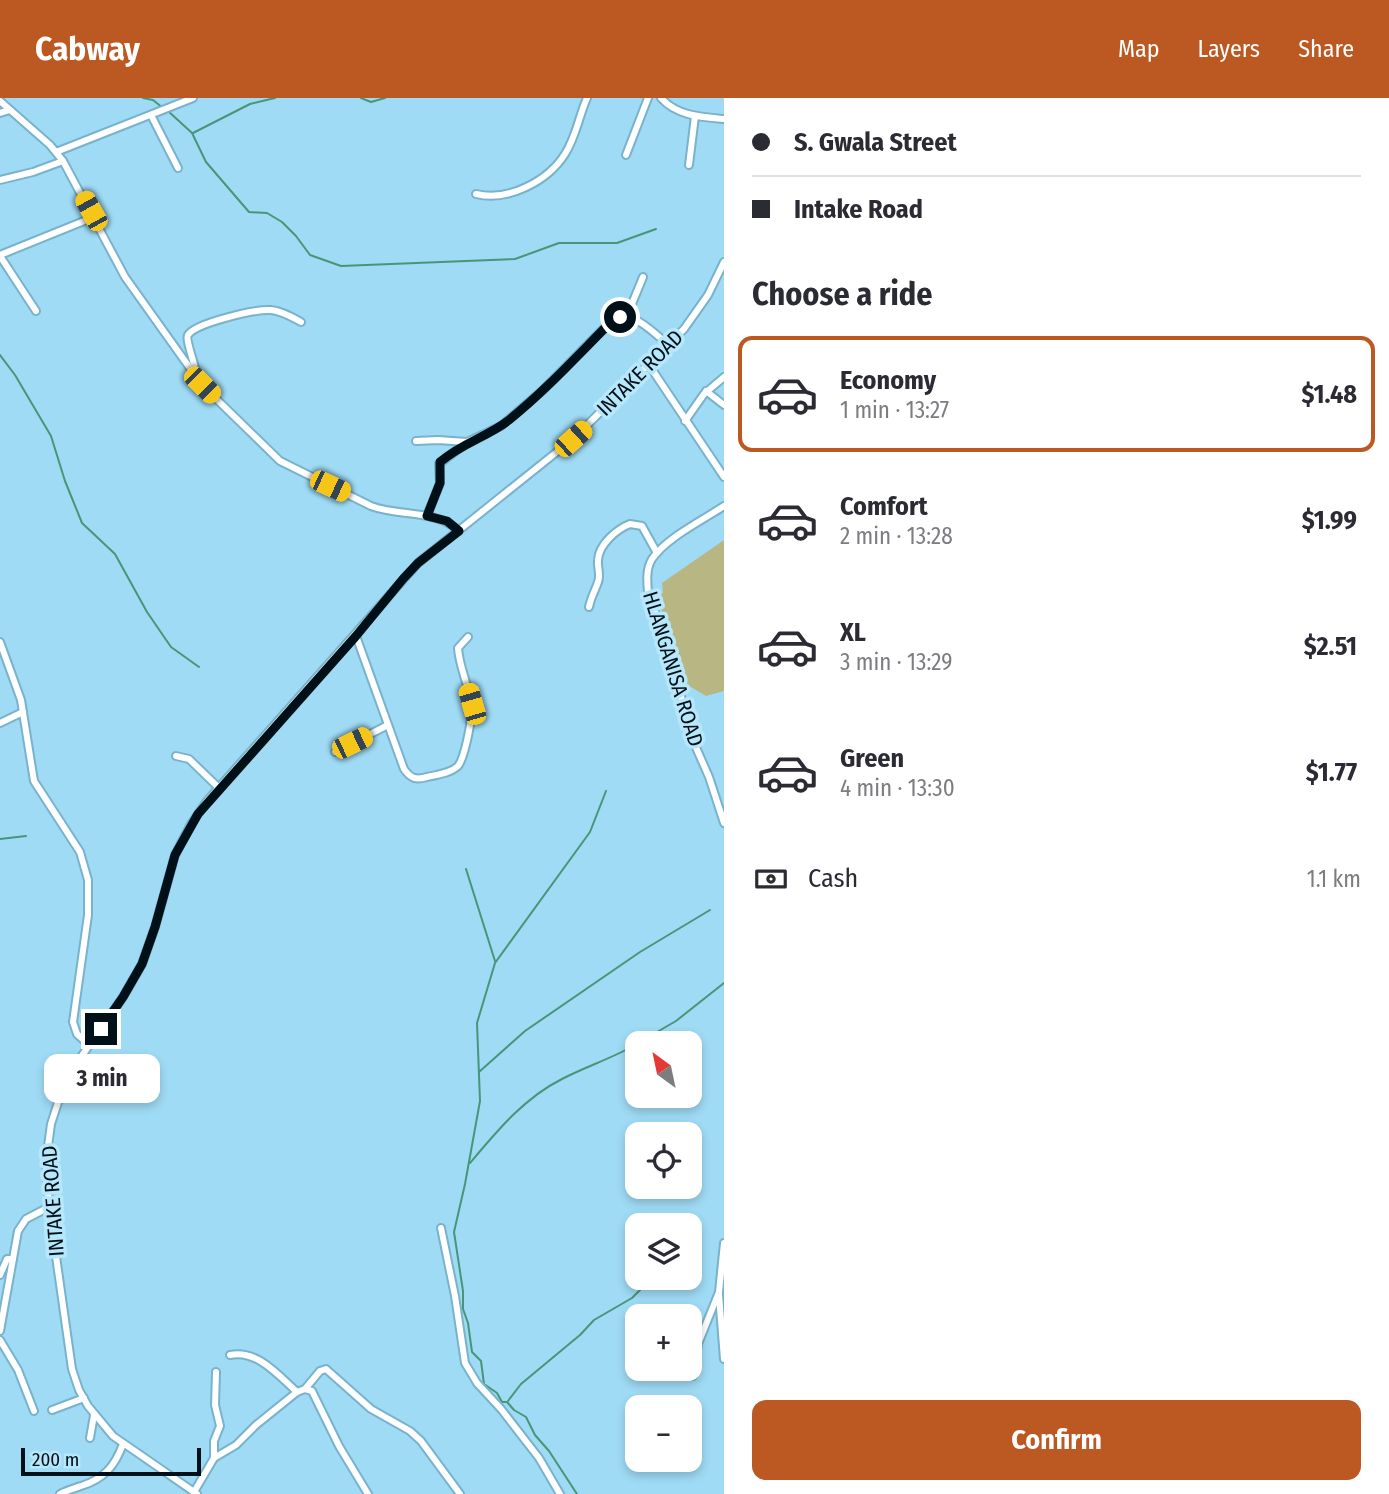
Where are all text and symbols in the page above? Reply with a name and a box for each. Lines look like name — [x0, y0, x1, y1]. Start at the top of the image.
text: Cabway — [35, 29, 140, 69]
text: Map — [1118, 35, 1160, 63]
text: Layers — [1198, 35, 1260, 63]
text: Share — [1298, 35, 1354, 63]
text: S. Gwala Street — [794, 127, 957, 158]
car — [72, 188, 111, 234]
text: Intake Road — [794, 194, 923, 225]
text: Choose a ride — [752, 275, 933, 313]
route start — [604, 301, 636, 333]
street label: INTAKE ROAD — [591, 324, 689, 422]
car — [180, 363, 225, 407]
icon: car — [756, 363, 819, 426]
text: Economy — [840, 365, 936, 396]
text: $1.48 — [1302, 379, 1357, 410]
text: 1 min · 13:27 — [840, 396, 949, 424]
car — [551, 417, 596, 461]
car — [307, 468, 354, 504]
icon: car — [756, 489, 819, 552]
text: Comfort — [840, 491, 928, 522]
text: $1.99 — [1302, 505, 1357, 536]
text: 2 min · 13:28 — [840, 522, 953, 550]
street label: HLANGANISA ROAD — [637, 588, 709, 750]
icon: car — [756, 615, 819, 678]
text: XL — [840, 617, 866, 648]
text: $2.51 — [1304, 631, 1357, 662]
text: 3 min · 13:29 — [840, 648, 952, 676]
car — [457, 681, 488, 727]
car — [329, 724, 376, 762]
icon: car — [756, 741, 819, 804]
text: Green — [840, 743, 904, 774]
text: $1.77 — [1306, 757, 1357, 788]
text: 4 min · 13:30 — [840, 774, 955, 802]
icon: cash — [752, 860, 790, 898]
text: Cash — [808, 863, 858, 894]
text: 1.1 km — [1307, 865, 1361, 893]
route end — [85, 1013, 117, 1045]
north arrow — [625, 1031, 702, 1108]
map controls — [625, 1031, 702, 1472]
callout: 3 min — [43, 1054, 159, 1102]
text: 3 min — [76, 1064, 128, 1092]
button: locate — [625, 1122, 702, 1199]
street label: INTAKE ROAD — [36, 1145, 70, 1257]
button: layers — [625, 1213, 702, 1290]
button: + — [625, 1304, 702, 1381]
button: − — [625, 1395, 702, 1472]
button: Confirm — [752, 1400, 1361, 1480]
scale bar — [21, 1445, 201, 1477]
text: 200 m — [32, 1448, 79, 1471]

